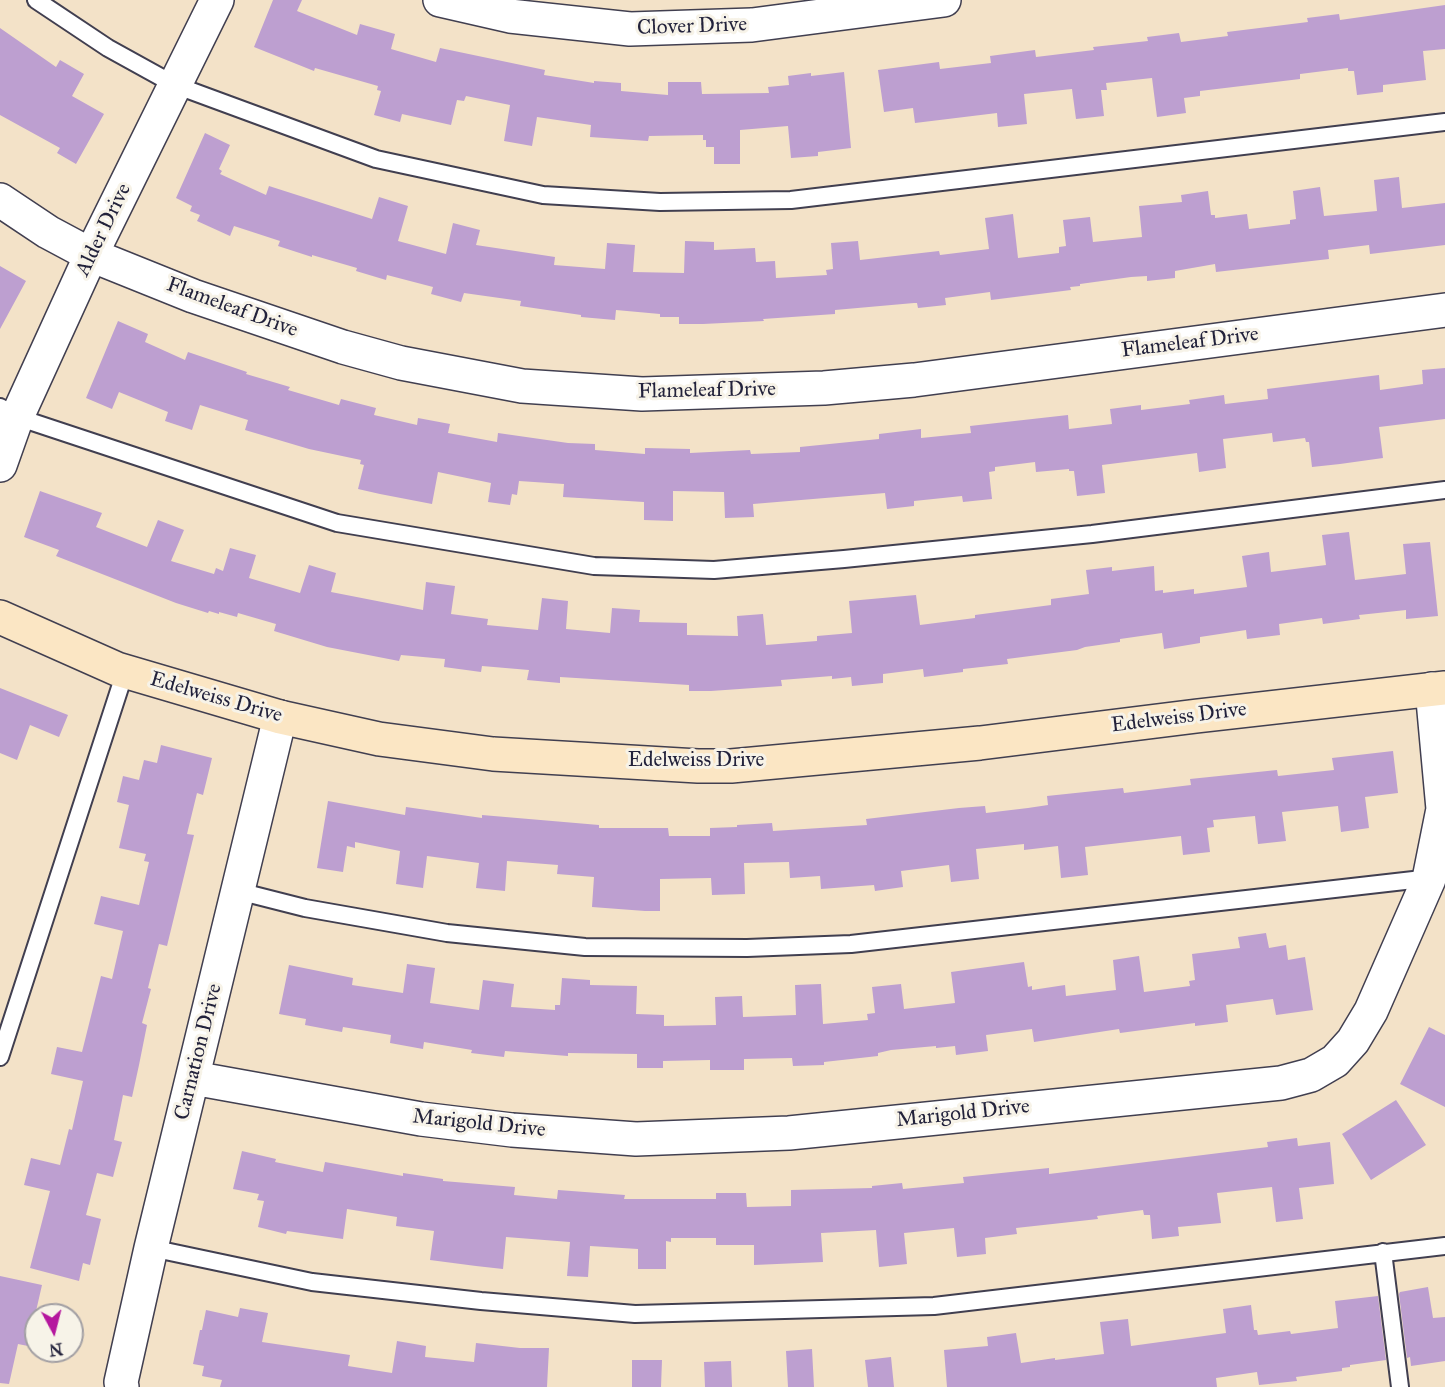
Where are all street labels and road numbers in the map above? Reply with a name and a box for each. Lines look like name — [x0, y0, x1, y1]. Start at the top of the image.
street label: Clover Drive — [637, 12, 747, 42]
street label: Alder Drive — [71, 180, 137, 280]
street label: Flameleaf Drive — [163, 273, 301, 343]
street label: Flameleaf Drive — [1120, 322, 1260, 364]
street label: Flameleaf Drive — [638, 377, 776, 405]
street label: Edelweiss Drive — [147, 667, 285, 729]
street label: Edelweiss Drive — [1110, 697, 1248, 739]
street label: Edelweiss Drive — [628, 748, 764, 774]
street label: Carnation Drive — [170, 981, 228, 1123]
street label: Marigold Drive — [895, 1094, 1031, 1134]
street label: Marigold Drive — [411, 1104, 547, 1144]

